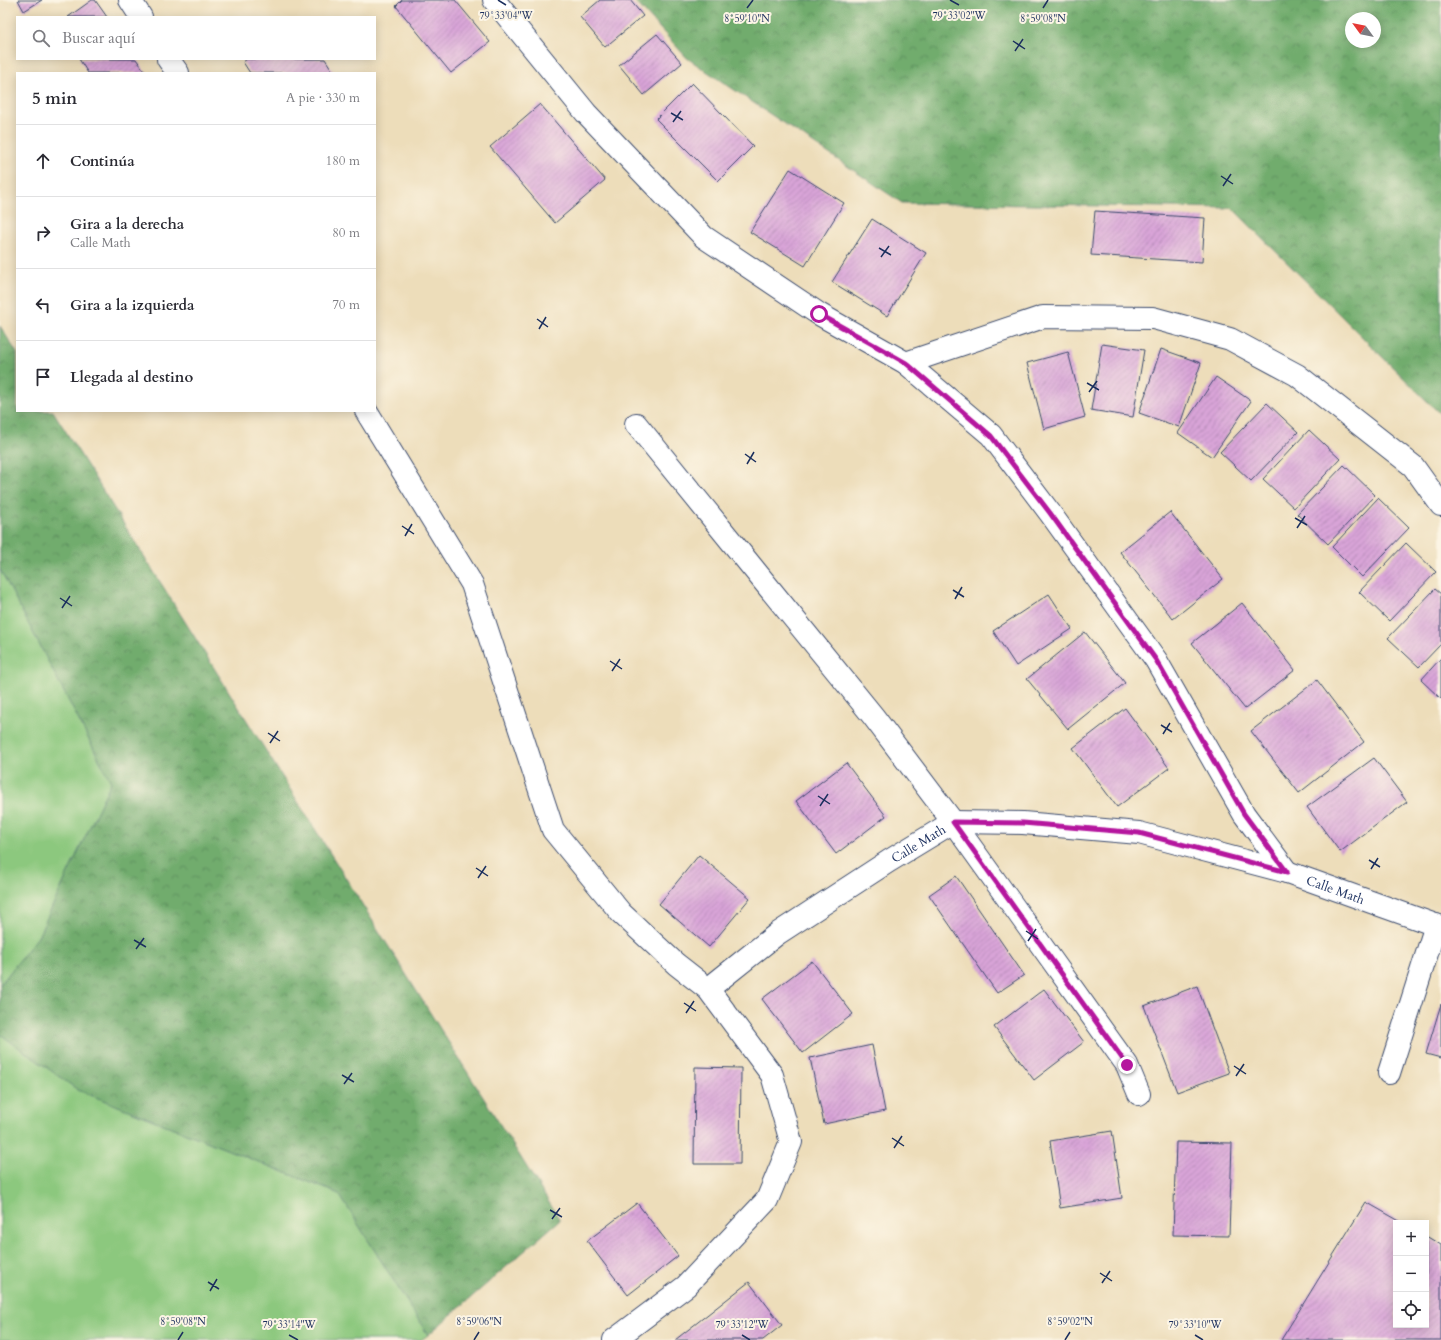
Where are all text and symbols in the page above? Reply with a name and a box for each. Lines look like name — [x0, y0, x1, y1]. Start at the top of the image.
text: 79°33'04"W — [479, 9, 534, 23]
text: 79°33'02"W — [932, 9, 987, 23]
text: 8°59'10"N — [724, 12, 770, 26]
text: 8°59'08"N — [1020, 12, 1066, 26]
north arrow — [1345, 12, 1381, 48]
search box — [16, 16, 376, 60]
icon: search — [30, 27, 52, 49]
text: Buscar aquí — [62, 28, 135, 48]
text: 5 min — [32, 87, 77, 110]
text: A pie · 330 m — [286, 89, 360, 107]
icon: ahead — [32, 150, 54, 172]
text: Continúa — [70, 151, 135, 171]
text: 180 m — [326, 152, 360, 170]
text: Gira a la derecha — [70, 214, 184, 234]
icon: right — [32, 222, 54, 244]
text: 80 m — [332, 224, 360, 242]
text: Calle Math — [70, 234, 131, 252]
icon: left — [32, 294, 54, 316]
text: Gira a la izquierda — [70, 295, 194, 315]
text: 70 m — [332, 296, 360, 314]
route start — [810, 305, 828, 323]
icon: arrive — [32, 366, 54, 388]
text: Llegada al destino — [70, 367, 193, 387]
street label: Calle Math — [888, 821, 949, 868]
street label: Calle Math — [1304, 872, 1367, 909]
route end — [1118, 1056, 1136, 1074]
map controls — [1393, 1220, 1429, 1328]
button: + — [1393, 1220, 1429, 1256]
button: − — [1393, 1256, 1429, 1292]
button: locate — [1393, 1292, 1429, 1328]
text: 8°59'08"N — [160, 1315, 206, 1329]
text: 8°59'06"N — [456, 1315, 502, 1329]
text: 8°59'02"N — [1047, 1315, 1093, 1329]
text: 79°33'14"W — [262, 1318, 317, 1332]
text: 79°33'12"W — [715, 1318, 770, 1332]
text: 79°33'10"W — [1168, 1318, 1223, 1332]

